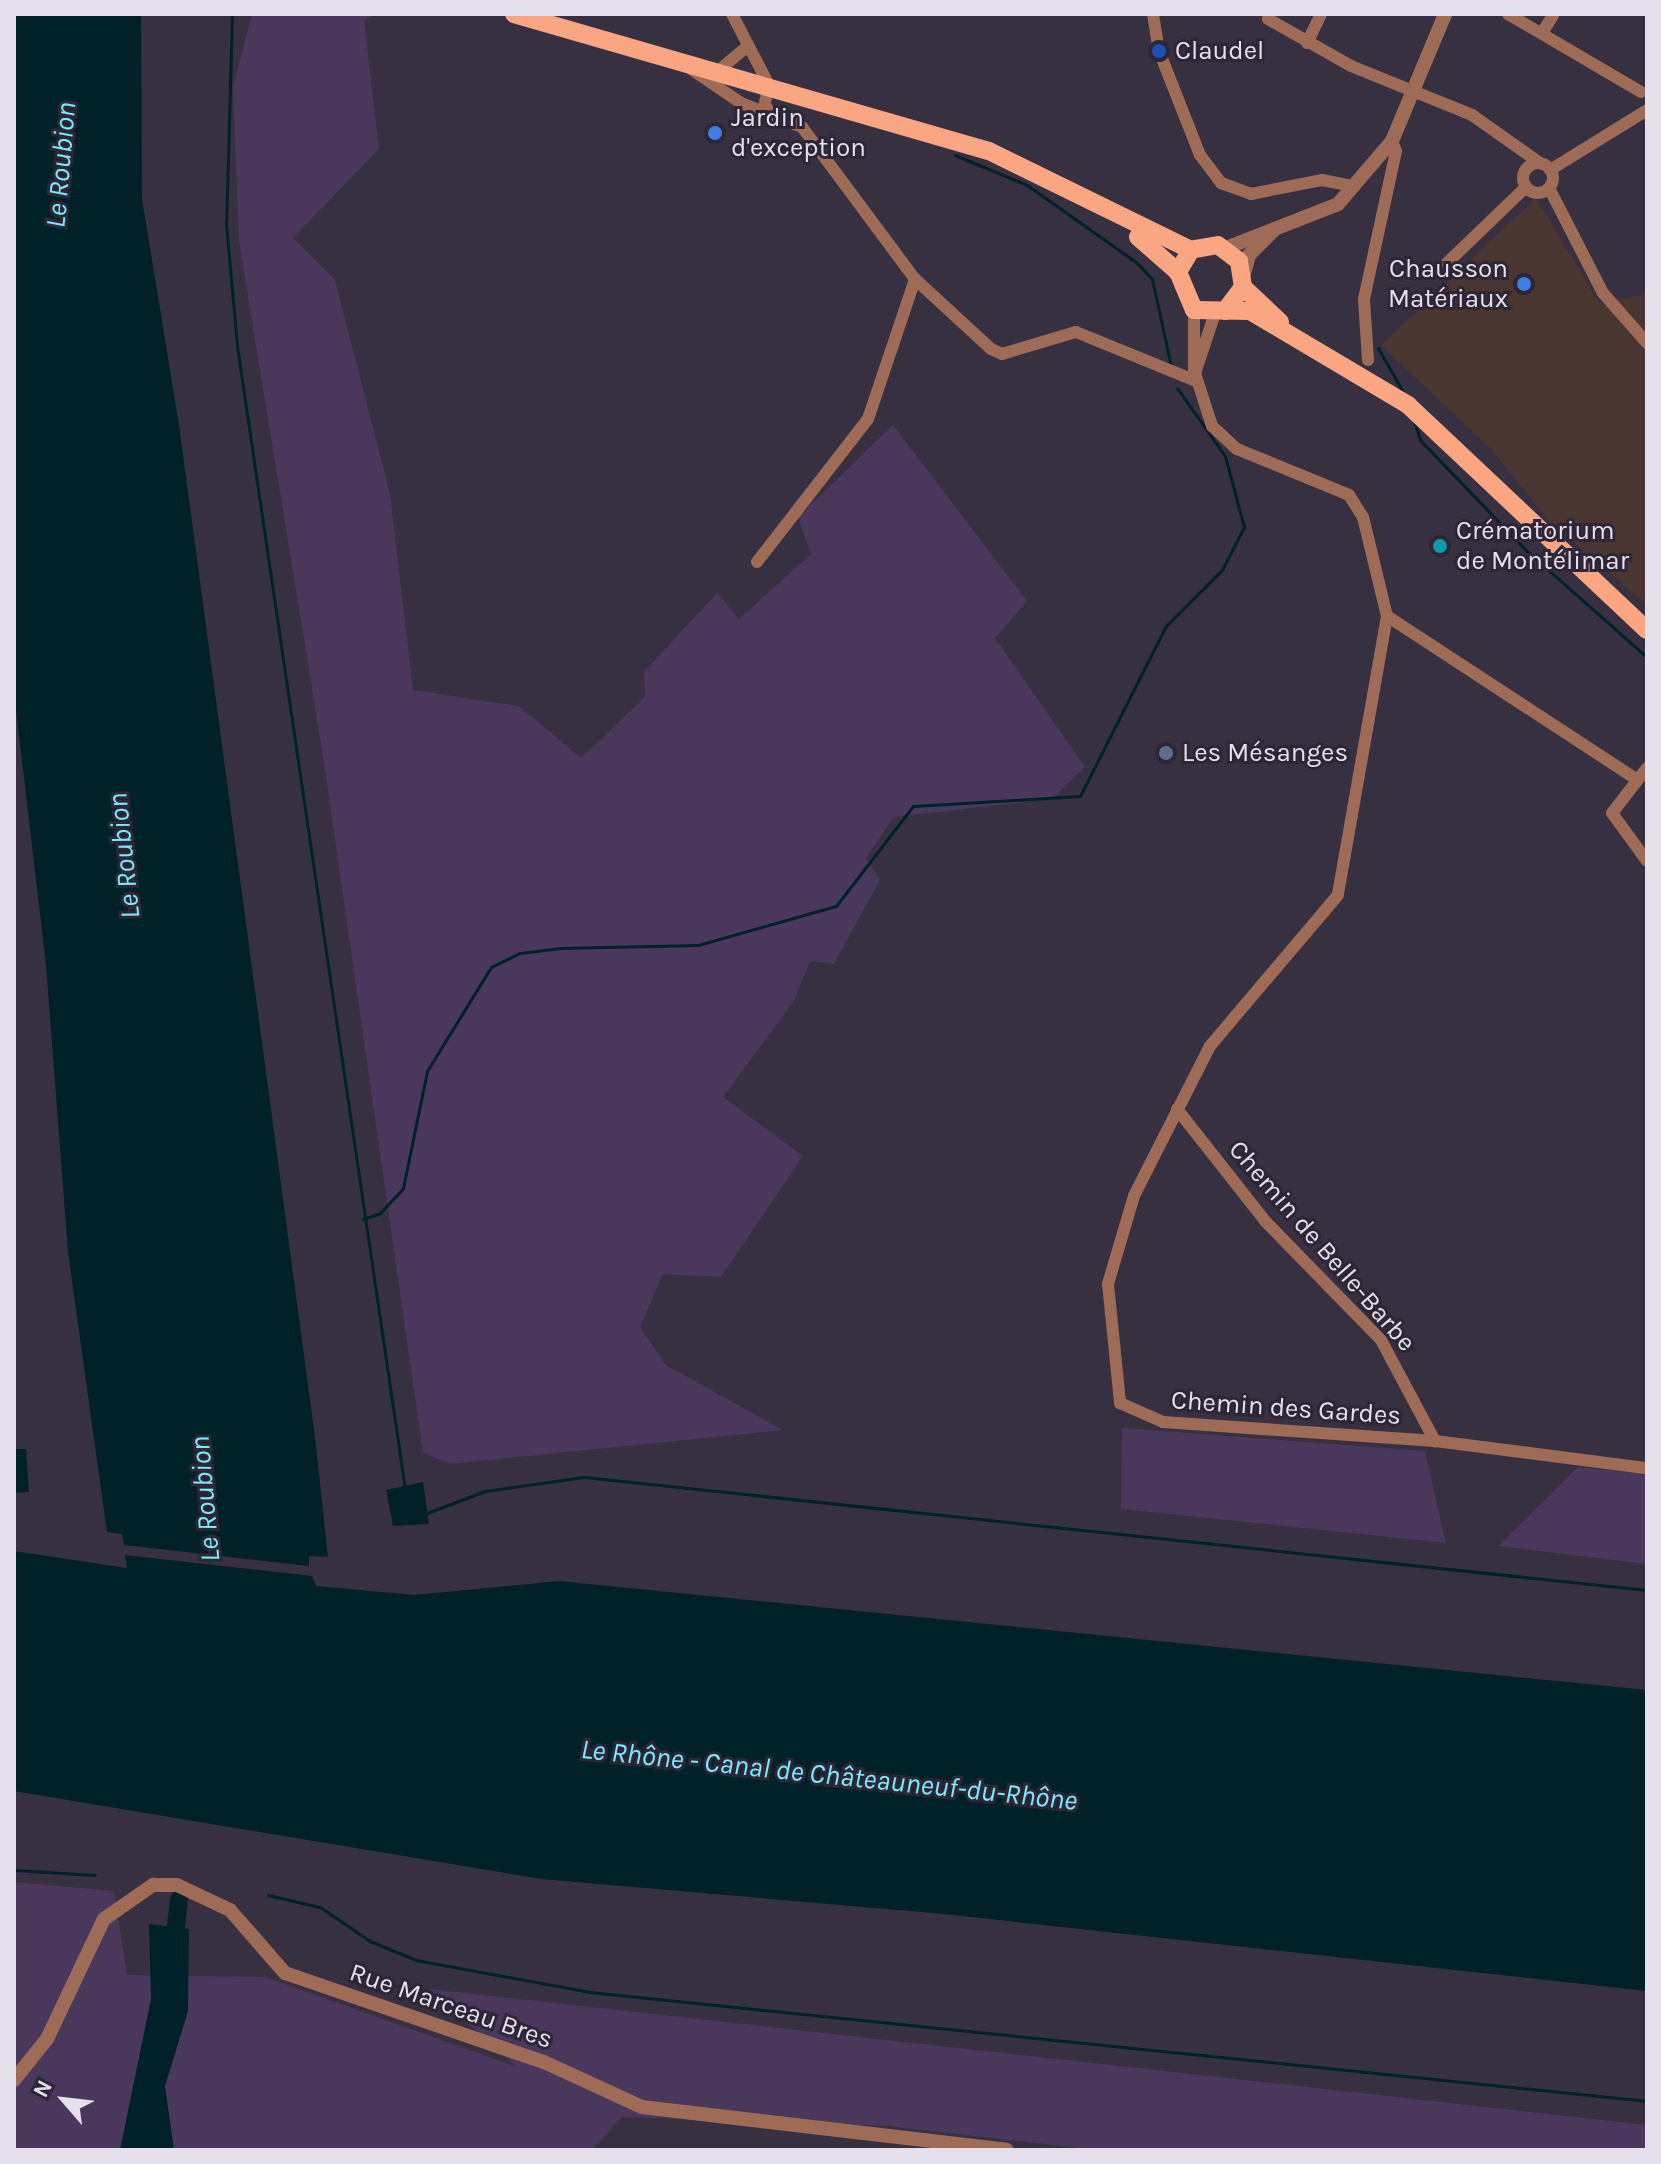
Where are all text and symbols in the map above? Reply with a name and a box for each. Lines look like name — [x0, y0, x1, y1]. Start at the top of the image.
place label: Claudel — [1175, 35, 1264, 67]
marker: Claudel — [1150, 42, 1168, 60]
water label: Le Roubion — [39, 101, 83, 229]
place label: Jardin d'exception — [731, 102, 866, 164]
marker: Jardin d'exception — [706, 124, 724, 142]
place label: Chausson Matériaux — [1388, 253, 1508, 314]
marker: Chausson Matériaux — [1515, 275, 1533, 293]
place label: Crématorium de Montélimar — [1456, 515, 1629, 576]
marker: Crématorium de Montélimar — [1431, 537, 1449, 555]
place label: Les Mésanges — [1182, 737, 1348, 769]
marker: Les Mésanges — [1157, 744, 1175, 762]
water label: Le Roubion — [101, 791, 147, 921]
street label: Chemin de Belle-Barbe — [1222, 1134, 1422, 1358]
street label: Chemin des Gardes — [1170, 1384, 1402, 1432]
water label: Le Roubion — [183, 1435, 227, 1563]
water label: Le Rhône - Canal de Châteauneuf-du-Rhône — [579, 1732, 1079, 1818]
street label: Rue Marceau Bres — [345, 1957, 557, 2055]
north arrow — [24, 2060, 104, 2140]
text: N — [28, 2076, 58, 2102]

